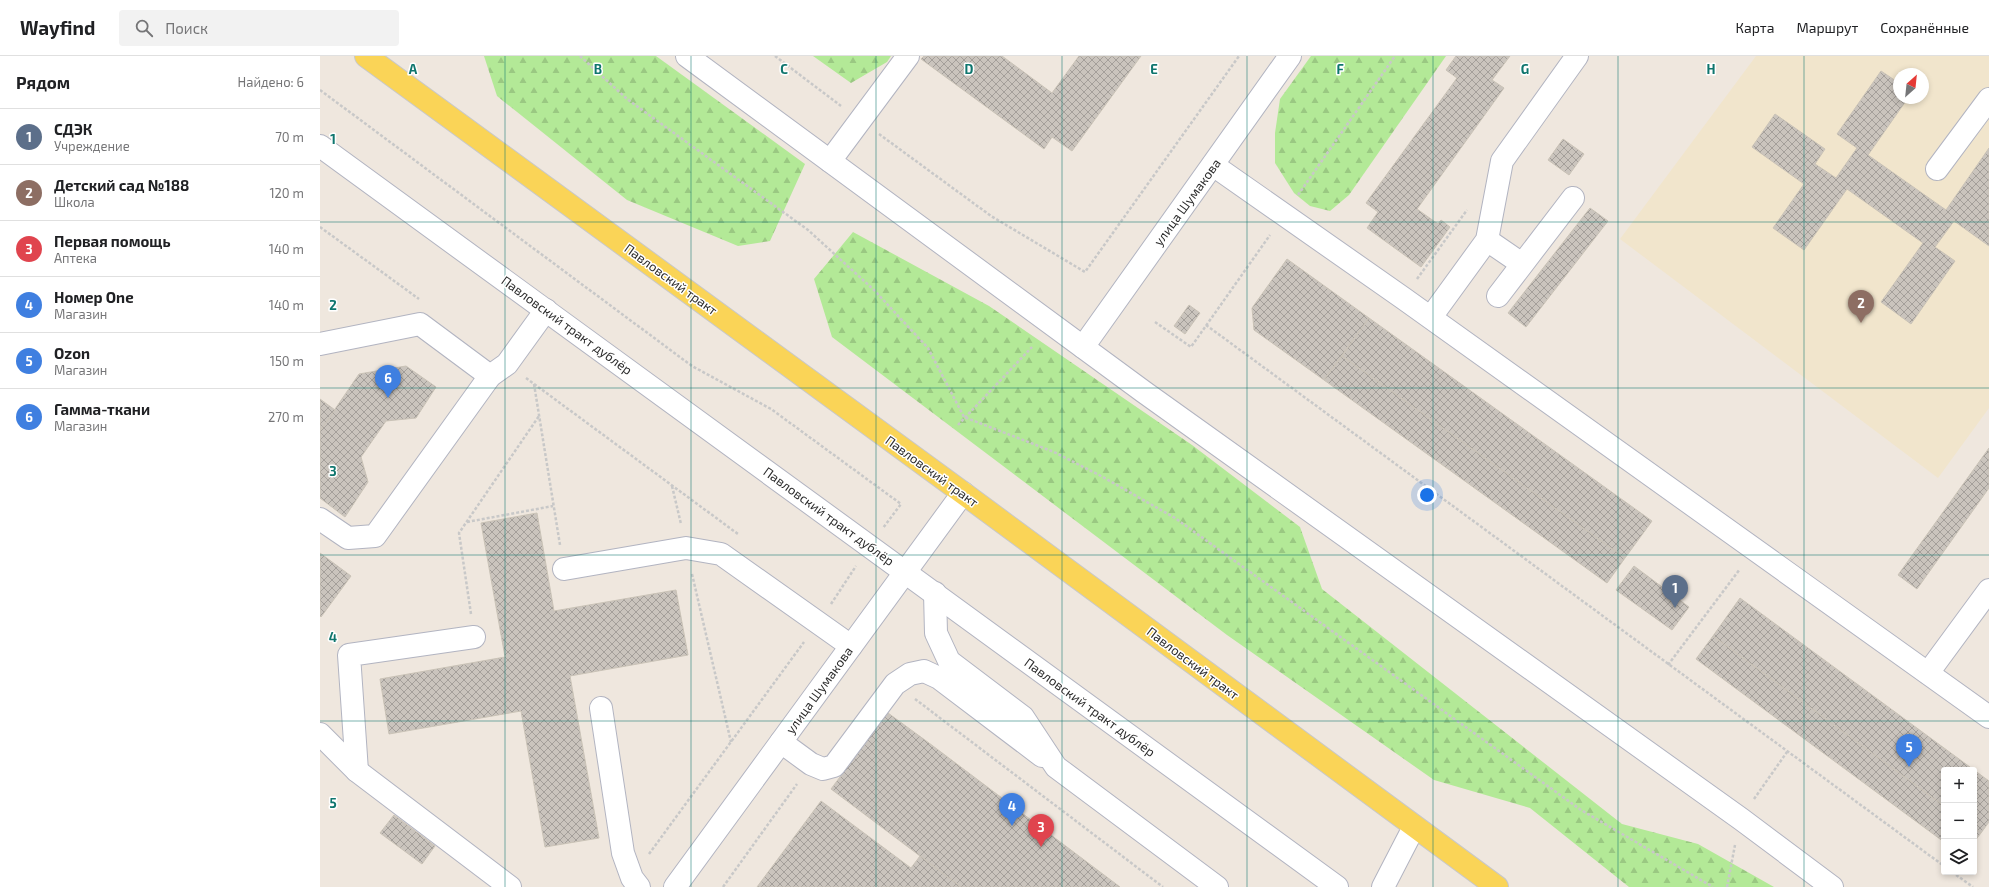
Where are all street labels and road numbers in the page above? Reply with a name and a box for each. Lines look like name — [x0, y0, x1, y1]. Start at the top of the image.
street label: улица Шумакова — [1150, 155, 1224, 249]
street label: Павловский тракт — [621, 240, 721, 318]
street label: Павловский тракт дублёр — [499, 272, 635, 378]
street label: Павловский тракт — [882, 432, 982, 510]
street label: Павловский тракт дублёр — [761, 463, 897, 569]
street label: Павловский тракт — [1144, 623, 1243, 703]
street label: улица Шумакова — [782, 643, 856, 737]
street label: Павловский тракт дублёр — [1022, 654, 1158, 760]

